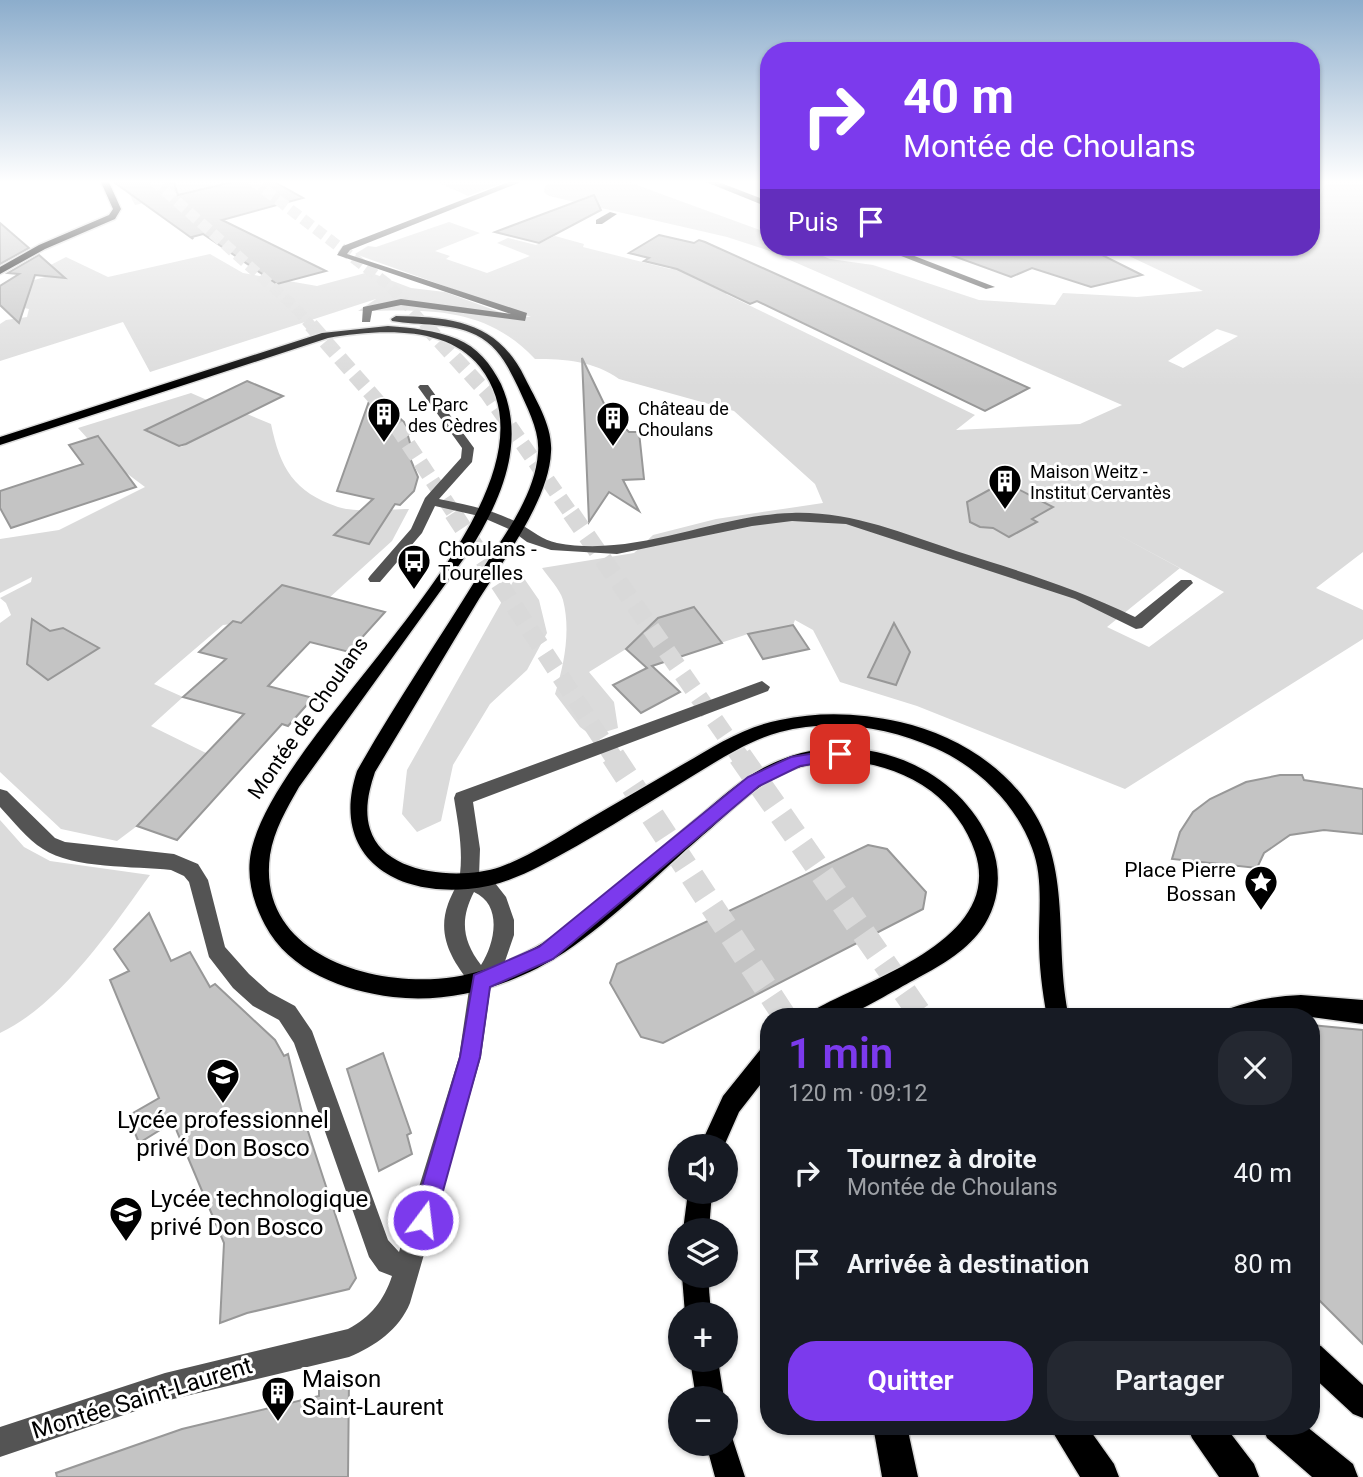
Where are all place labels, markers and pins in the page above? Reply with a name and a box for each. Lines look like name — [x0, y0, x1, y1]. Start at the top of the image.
place label: Le Parc des Cèdres — [408, 394, 498, 436]
building icon: Le Parc des Cèdres — [365, 395, 403, 444]
place label: Château de Choulans — [638, 398, 729, 440]
building icon: Château de Choulans — [594, 399, 632, 448]
place label: Maison Weitz - Institut Cervantès — [1030, 461, 1171, 503]
building icon: Maison Weitz - Institut Cervantès — [986, 462, 1024, 511]
place label: Choulans - Tourelles — [438, 537, 537, 585]
bus stop icon: Choulans - Tourelles — [395, 542, 433, 591]
pin — [810, 724, 870, 784]
place label: Place Pierre Bossan — [1124, 858, 1236, 906]
place icon: Place Pierre Bossan — [1242, 863, 1280, 912]
school or university icon: Lycée professionnel privé Don Bosco — [204, 1056, 242, 1105]
place label: Lycée professionnel privé Don Bosco — [117, 1106, 329, 1162]
place label: Lycée technologique privé Don Bosco — [150, 1185, 368, 1241]
school or university icon: Lycée technologique privé Don Bosco — [107, 1194, 145, 1243]
place label: Maison Saint-Laurent — [302, 1365, 444, 1421]
building icon: Maison Saint-Laurent — [259, 1374, 297, 1423]

